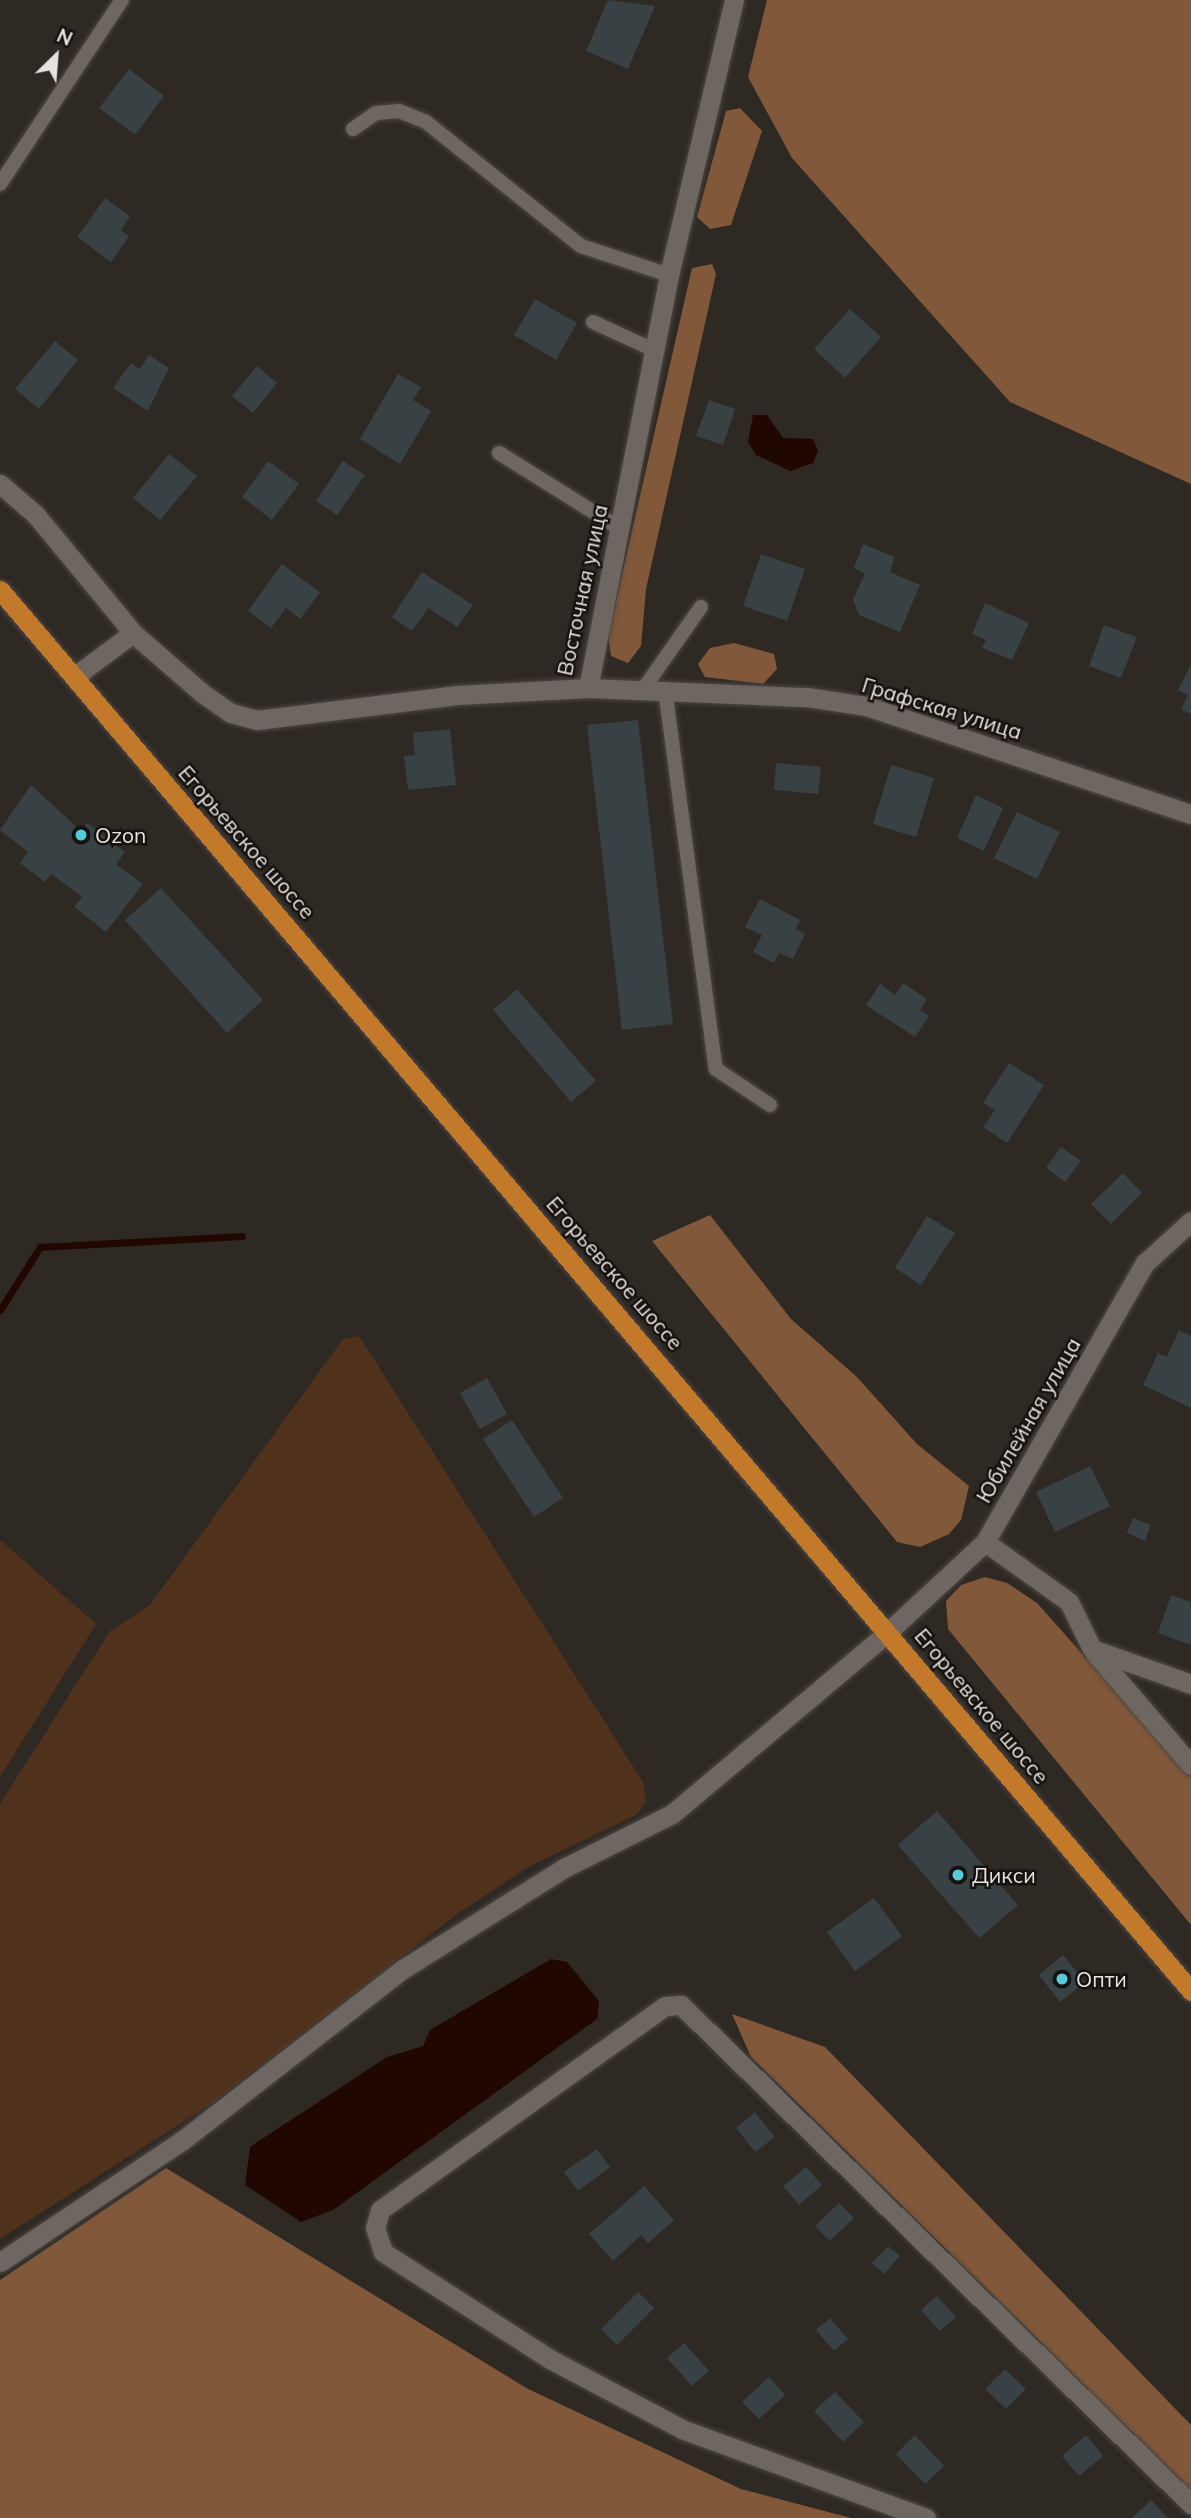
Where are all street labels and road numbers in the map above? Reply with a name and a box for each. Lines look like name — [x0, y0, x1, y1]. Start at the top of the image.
street label: Восточная улица — [552, 502, 612, 678]
street label: Графская улица — [859, 672, 1025, 744]
street label: Егорьевское шоссе — [174, 760, 320, 924]
street label: Егорьевское шоссе — [542, 1191, 688, 1355]
street label: Юбилейная улица — [970, 1333, 1086, 1507]
street label: Егорьевское шоссе — [910, 1623, 1054, 1789]

